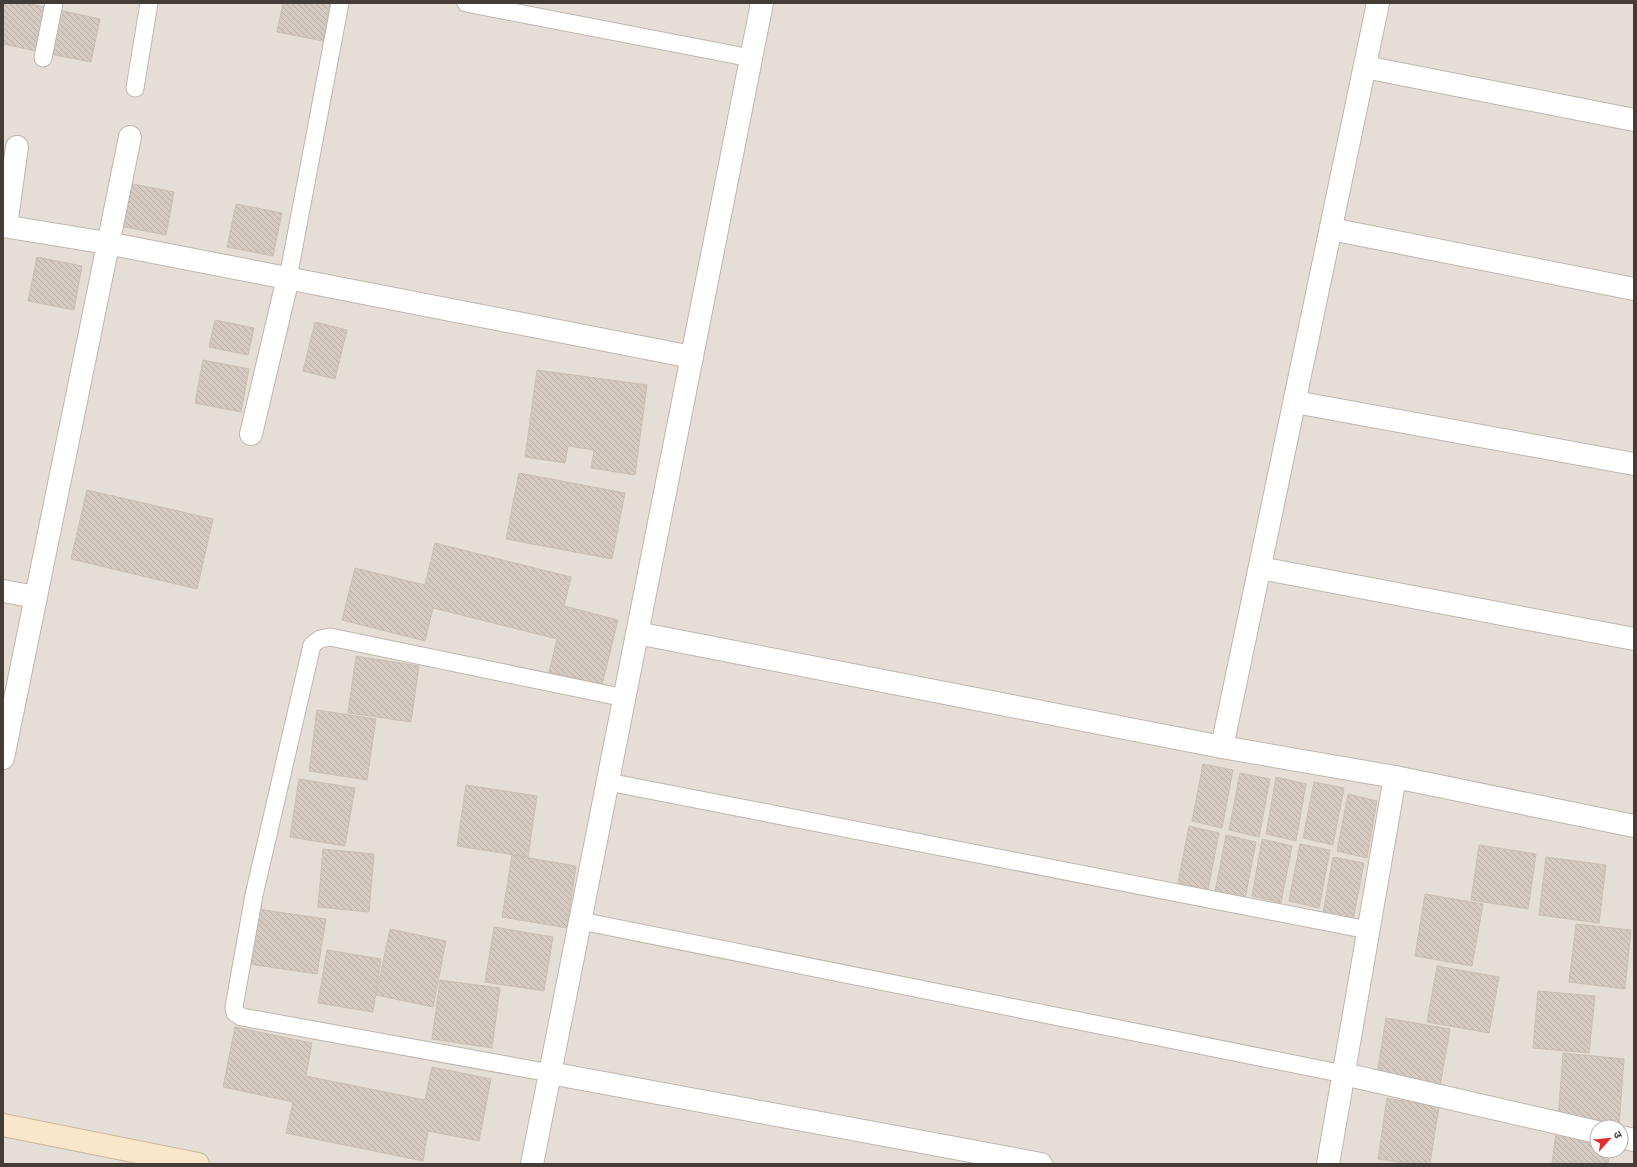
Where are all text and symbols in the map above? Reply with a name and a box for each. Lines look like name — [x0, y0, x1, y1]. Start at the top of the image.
north arrow — [1589, 1119, 1629, 1159]
text: उ — [1611, 1128, 1626, 1141]

